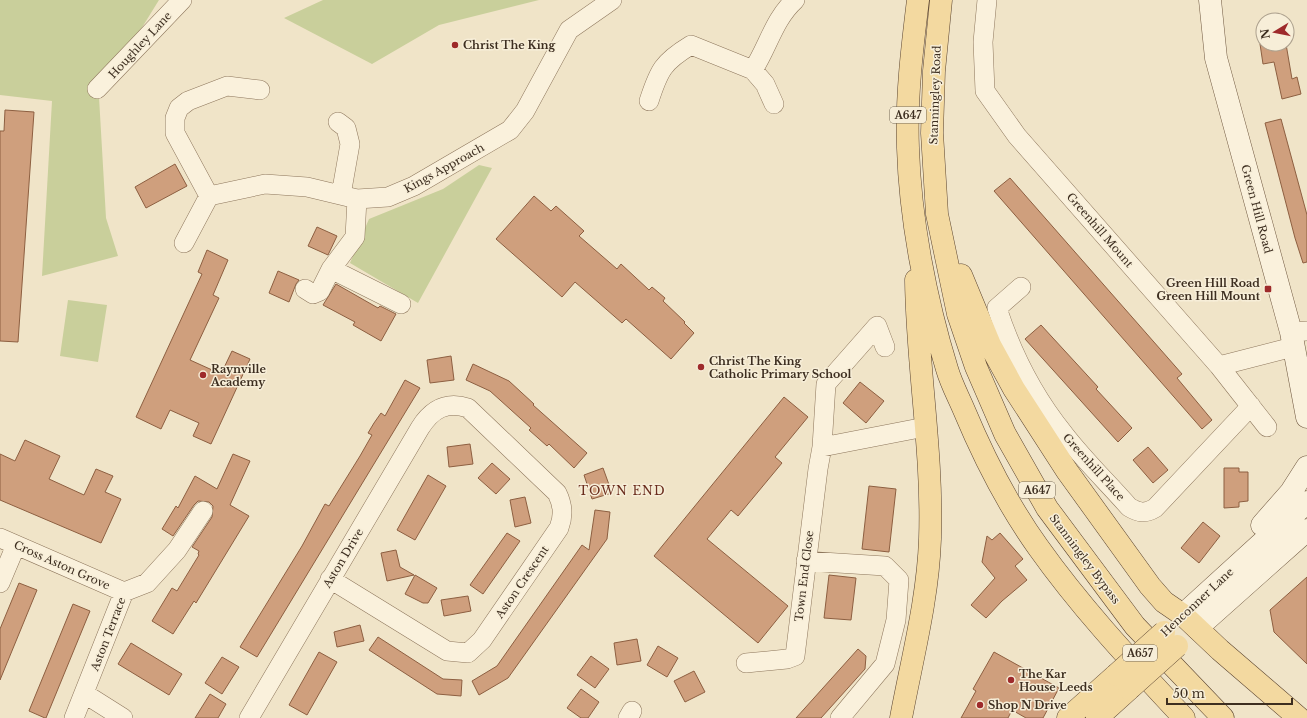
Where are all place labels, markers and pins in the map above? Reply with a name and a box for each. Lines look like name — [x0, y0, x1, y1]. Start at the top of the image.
place label: Christ The King — [463, 38, 556, 52]
marker: Christ The King — [450, 40, 460, 50]
place label: Green Hill Road Green Hill Mount — [1156, 276, 1261, 303]
marker: Green Hill Road Green Hill Mount — [1263, 284, 1273, 294]
place label: Christ The King Catholic Primary School — [709, 354, 852, 381]
place label: Raynville Academy — [210, 362, 266, 389]
marker: Christ The King Catholic Primary School — [696, 362, 706, 372]
marker: Raynville Academy — [198, 370, 208, 380]
place label: The Kar House Leeds — [1019, 667, 1093, 694]
marker: The Kar House Leeds — [1006, 675, 1016, 685]
place label: Shop N Drive — [988, 698, 1067, 712]
marker: Shop N Drive — [975, 700, 985, 710]

